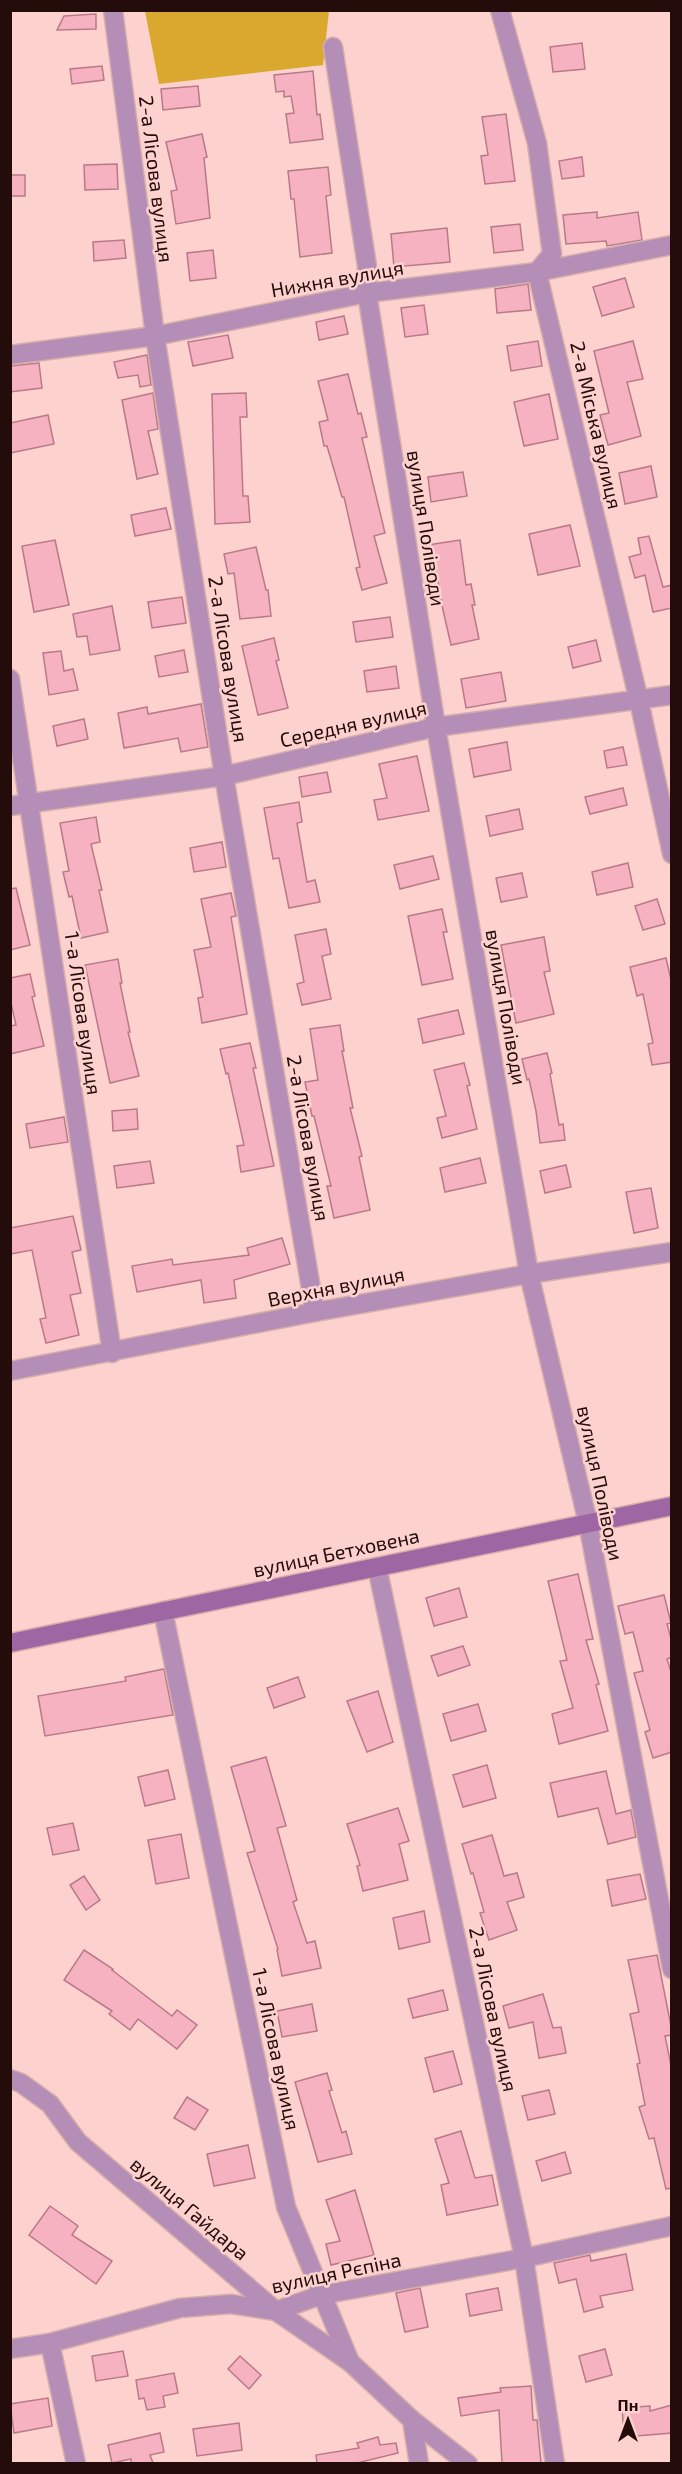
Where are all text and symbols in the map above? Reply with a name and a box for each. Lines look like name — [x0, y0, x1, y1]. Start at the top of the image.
street label: 2-а Лісова вулиця — [134, 94, 179, 264]
street label: Нижня вулиця — [269, 255, 405, 302]
street label: 2-а Міська вулиця — [565, 339, 628, 511]
street label: вулиця Поліводи — [402, 448, 451, 608]
street label: 2-а Лісова вулиця — [203, 574, 254, 744]
street label: Середня вулиця — [277, 694, 429, 753]
street label: вулиця Поліводи — [481, 927, 533, 1087]
street label: 1-а Лісова вулиця — [60, 930, 107, 1096]
street label: 2-а Лісова вулиця — [282, 1053, 335, 1223]
street label: Верхня вулиця — [265, 1261, 407, 1312]
street label: вулиця Поліводи — [572, 1403, 629, 1563]
street label: вулиця Бетховена — [251, 1523, 422, 1582]
street label: 2-а Лісова вулиця — [464, 1924, 523, 2094]
street label: 1-а Лісова вулиця — [247, 1966, 306, 2132]
street label: вулиця Гайдара — [125, 2151, 254, 2265]
street label: вулиця Рєпіна — [269, 2247, 403, 2298]
north arrow — [598, 2390, 658, 2450]
text: Пн — [618, 2395, 638, 2414]

